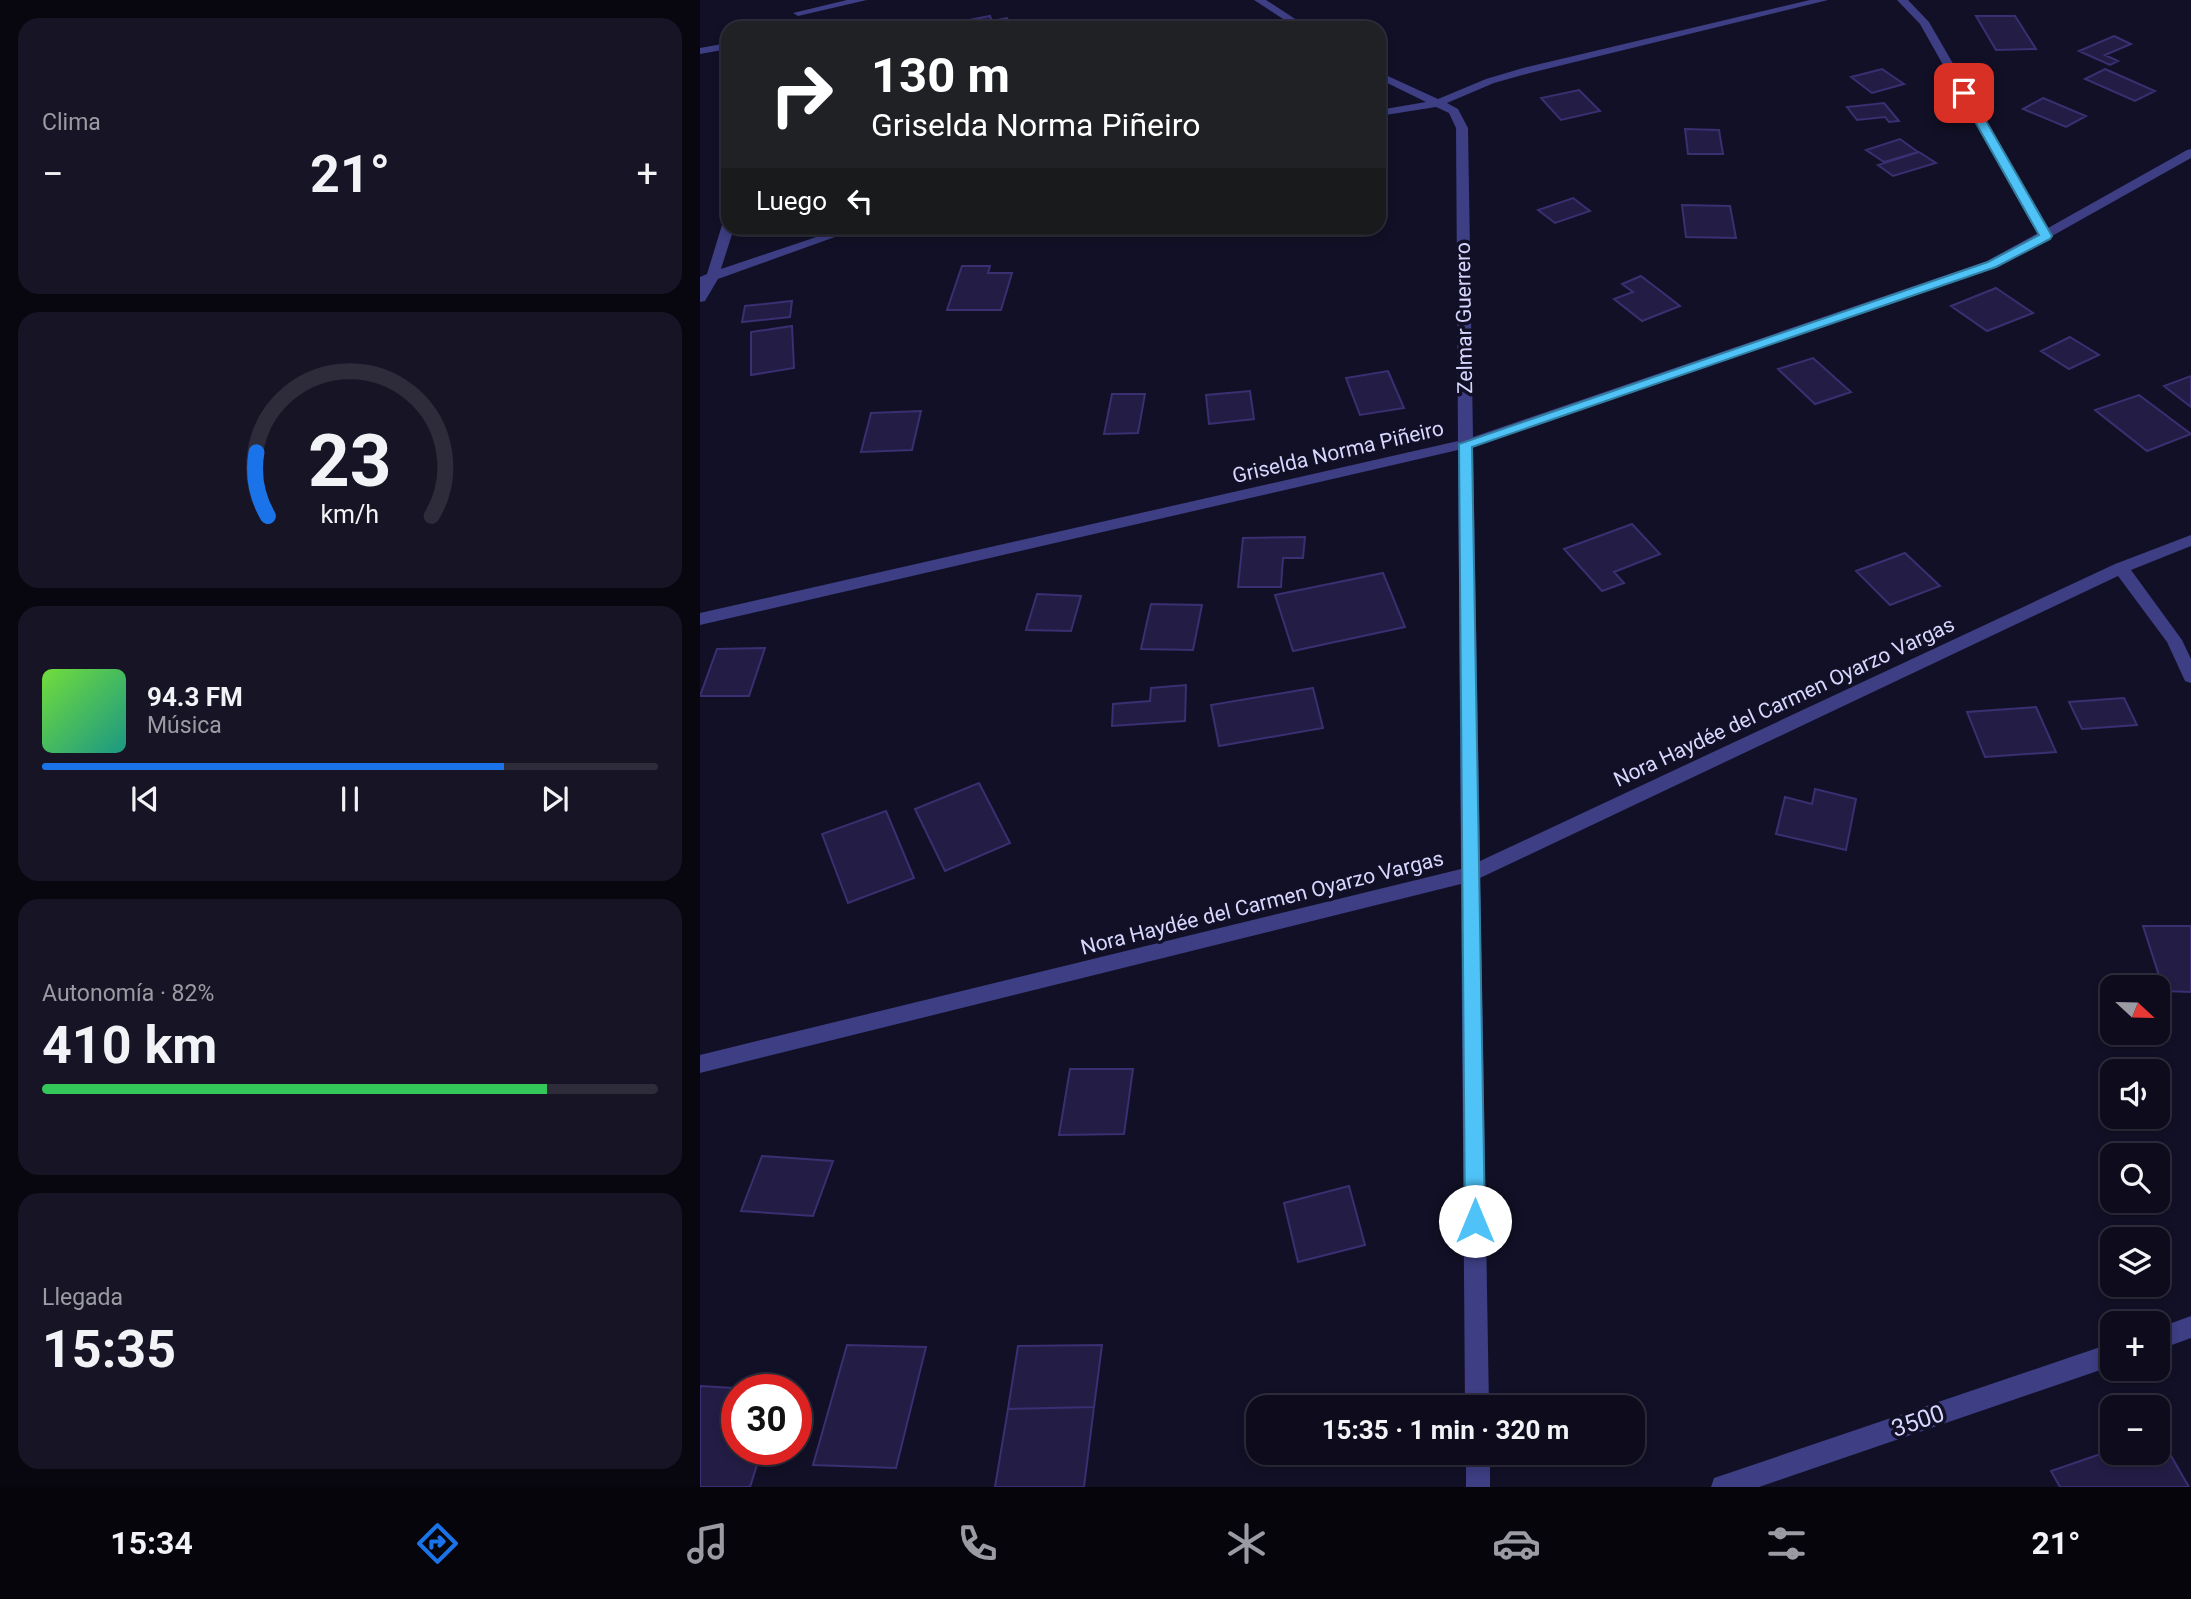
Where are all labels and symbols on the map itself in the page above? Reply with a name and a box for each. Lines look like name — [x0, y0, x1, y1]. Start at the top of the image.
pin — [1934, 63, 1994, 123]
street label: Zelmar Guerrero — [1451, 242, 1477, 394]
street label: Griselda Norma Piñeiro — [1230, 416, 1446, 488]
street label: Nora Haydée del Carmen Oyarzo Vargas — [1610, 612, 1958, 792]
street label: Nora Haydée del Carmen Oyarzo Vargas — [1078, 846, 1446, 960]
north arrow — [2100, 975, 2170, 1045]
position arrow — [1438, 1184, 1512, 1258]
speed limit sign: 30 — [721, 1374, 812, 1465]
street label: 3500 — [1888, 1399, 1948, 1443]

